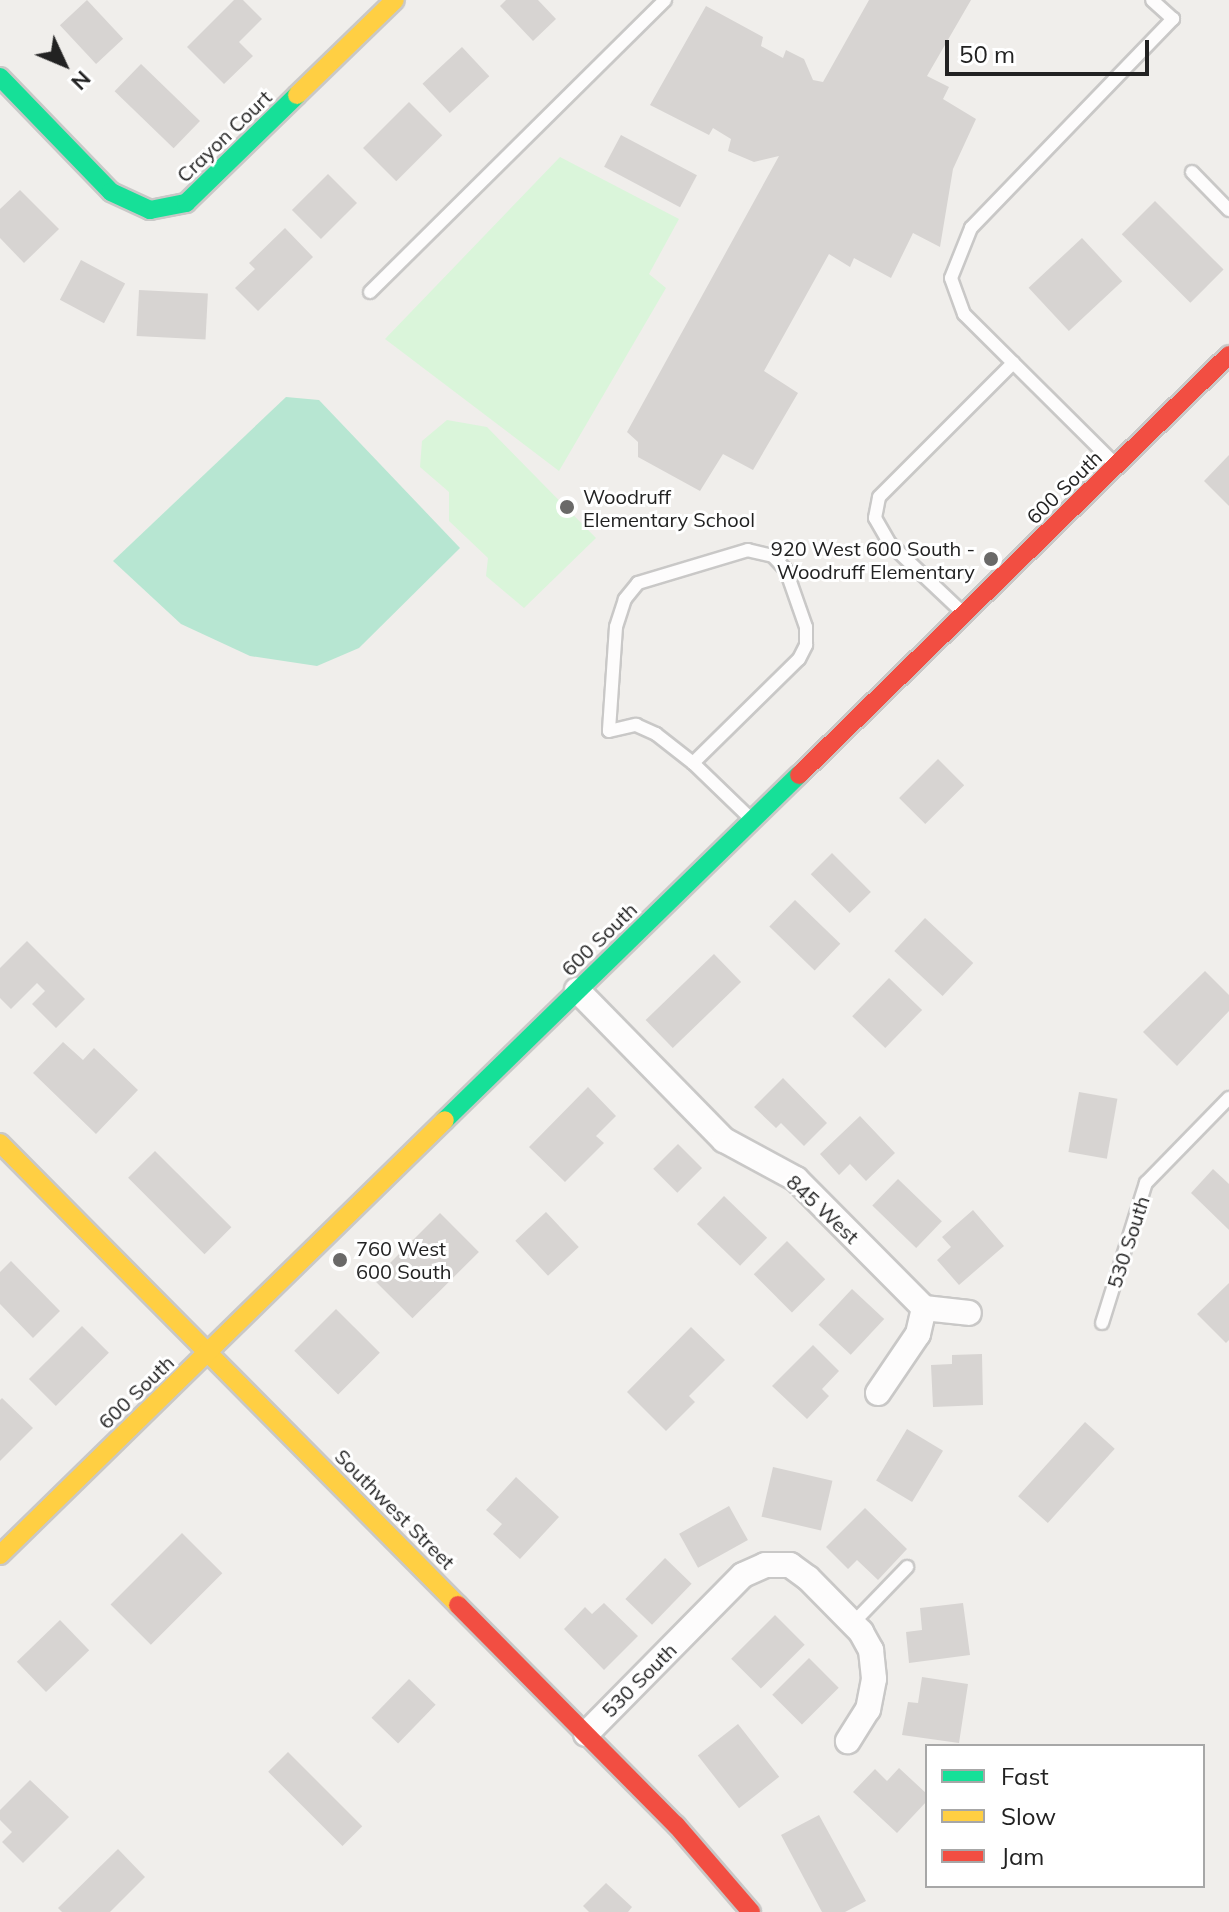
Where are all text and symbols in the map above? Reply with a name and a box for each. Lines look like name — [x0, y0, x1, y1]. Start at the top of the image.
north arrow — [24, 24, 104, 104]
scale bar — [949, 24, 1153, 74]
text: 50 m — [959, 39, 1015, 69]
text: N — [65, 65, 97, 96]
street label: Crayon Court — [172, 85, 276, 187]
street label: 600 South — [1021, 445, 1107, 529]
place label: Woodruff Elementary School — [583, 484, 755, 531]
marker: Woodruff Elementary School — [558, 498, 576, 516]
place label: 920 West 600 South - Woodruff Elementary — [771, 536, 975, 583]
marker: 920 West 600 South - Woodruff Elementary — [982, 550, 1000, 568]
street label: 600 South — [556, 897, 642, 981]
street label: 845 West — [782, 1170, 864, 1248]
street label: 530 South — [1102, 1193, 1154, 1291]
place label: 760 West 600 South — [356, 1236, 451, 1283]
marker: 760 West 600 South — [331, 1251, 349, 1269]
street label: 600 South — [93, 1350, 179, 1434]
street label: Southwest Street — [330, 1444, 460, 1574]
street label: 530 South — [597, 1638, 681, 1722]
legend — [925, 1744, 1205, 1888]
text: Fast — [1001, 1761, 1049, 1791]
text: Slow — [1001, 1801, 1056, 1831]
text: Jam — [1001, 1841, 1044, 1871]

